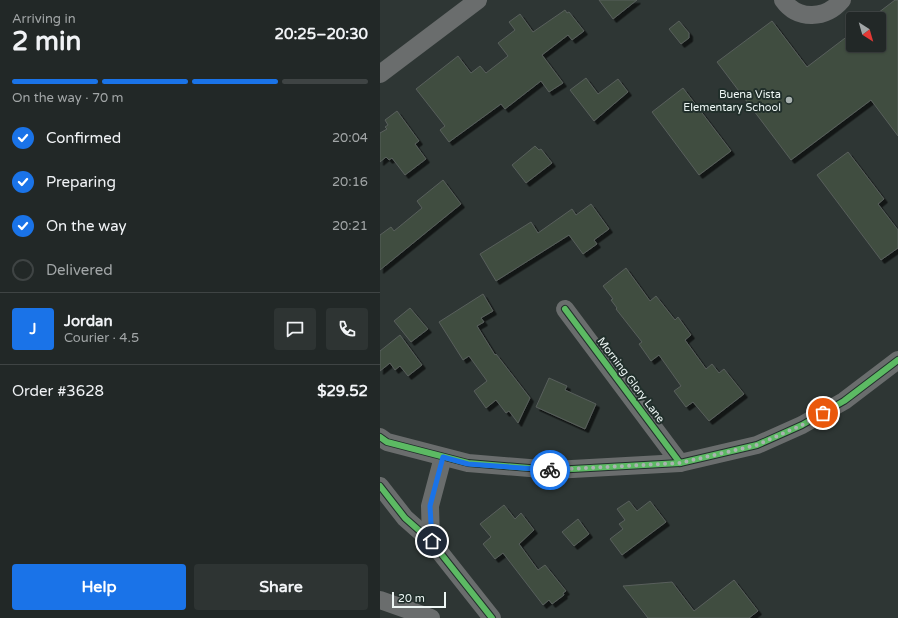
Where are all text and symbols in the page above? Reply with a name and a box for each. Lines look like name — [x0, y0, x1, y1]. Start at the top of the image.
text: Arriving in — [12, 11, 76, 27]
north arrow — [846, 12, 886, 52]
map controls — [846, 12, 886, 52]
text: 20:25–20:30 — [275, 25, 368, 43]
text: 2 min — [12, 26, 81, 57]
place label: Buena Vista Elementary School — [683, 88, 781, 114]
text: On the way · 70 m — [12, 90, 124, 106]
marker: Buena Vista Elementary School — [784, 95, 794, 105]
icon: check — [12, 127, 34, 149]
text: Confirmed — [46, 129, 121, 147]
text: 20:04 — [332, 130, 368, 146]
icon: check — [12, 171, 34, 193]
text: Preparing — [46, 173, 116, 191]
text: 20:16 — [332, 174, 368, 190]
icon: check — [12, 215, 34, 237]
text: On the way — [46, 217, 126, 235]
text: 20:21 — [332, 218, 368, 234]
text: Delivered — [46, 261, 113, 279]
button: chat — [274, 308, 316, 350]
button: phone — [326, 308, 368, 350]
text: Jordan — [64, 312, 113, 330]
text: J — [30, 320, 37, 338]
text: Courier · 4.5 — [64, 330, 139, 346]
street label: Morning Glory Lane — [595, 335, 667, 425]
text: Order #3628 — [12, 382, 104, 400]
text: $29.52 — [317, 382, 368, 400]
pin — [806, 396, 840, 430]
icon: bag — [812, 402, 834, 424]
courier — [530, 450, 570, 490]
icon: bike — [539, 459, 561, 481]
pin — [415, 524, 449, 558]
icon: home — [421, 530, 443, 552]
button: Help — [12, 564, 186, 610]
button: Share — [194, 564, 368, 610]
scale bar — [392, 590, 446, 609]
text: 20 m — [398, 592, 425, 605]

